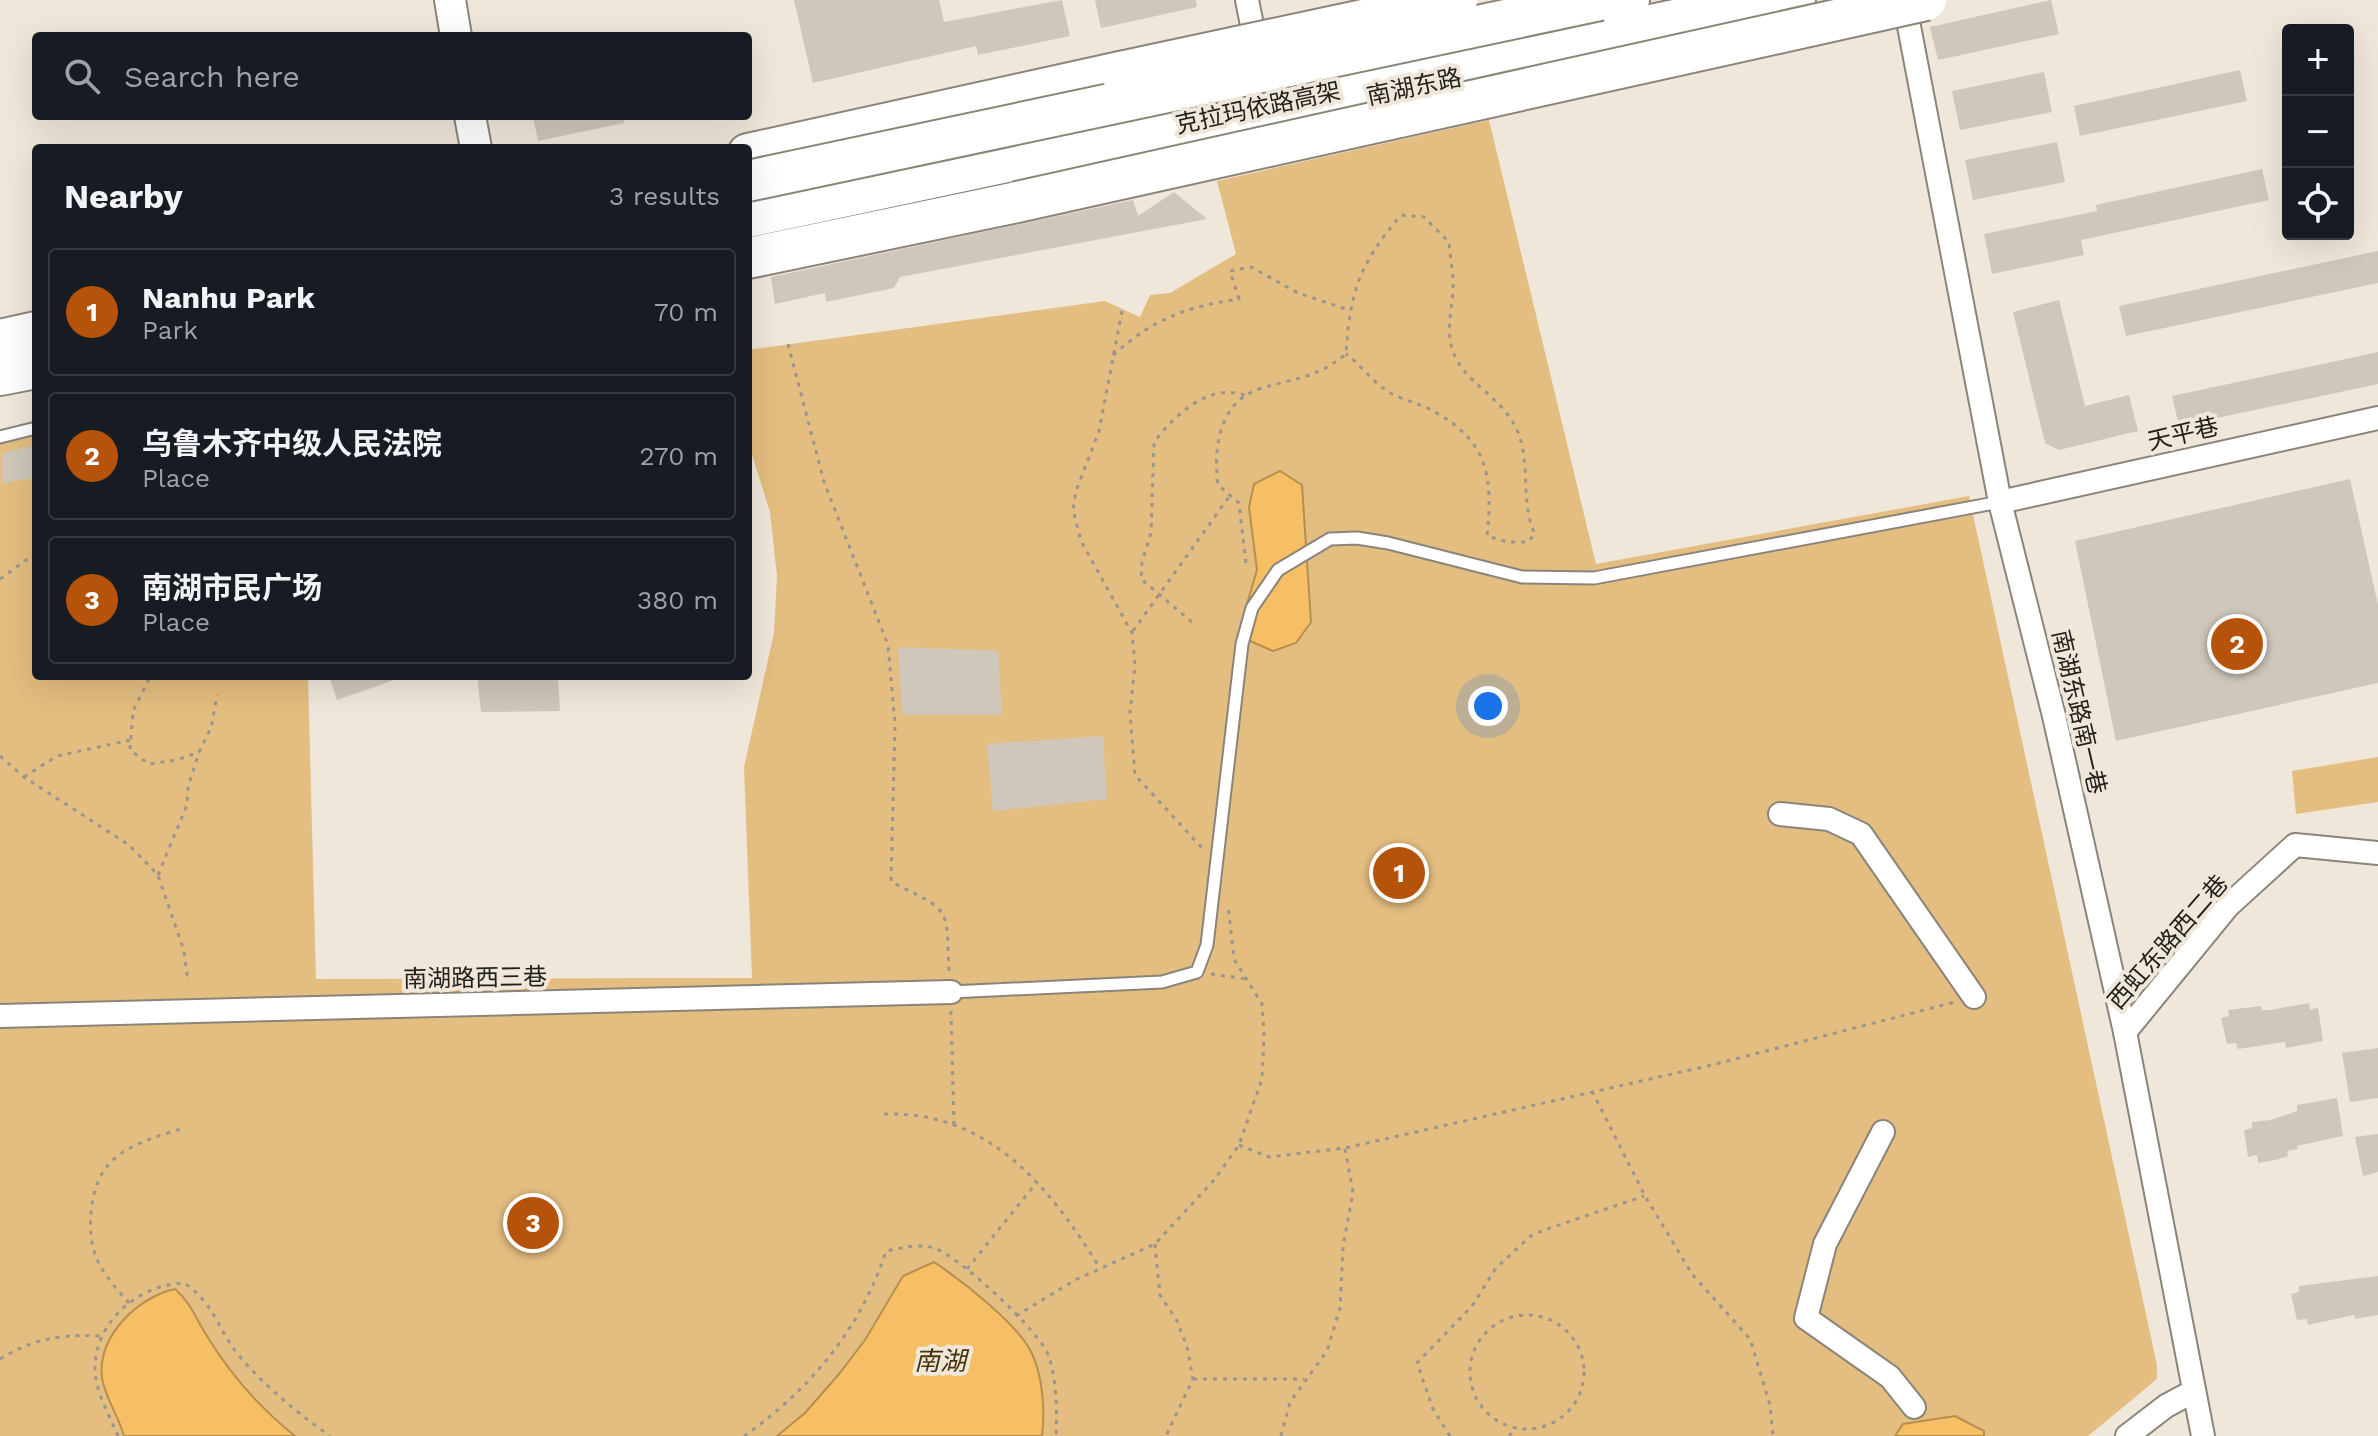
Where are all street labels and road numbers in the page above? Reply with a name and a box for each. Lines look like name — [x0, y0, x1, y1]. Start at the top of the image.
street label: 南湖东路 — [1364, 63, 1464, 111]
street label: 克拉玛依路高架 — [1173, 77, 1343, 139]
street label: 天平巷 — [2145, 412, 2221, 456]
street label: 南湖东路南一巷 — [2046, 627, 2112, 797]
street label: 西虹东路西二巷 — [2102, 869, 2234, 1015]
street label: 南湖路西三巷 — [403, 963, 547, 993]

